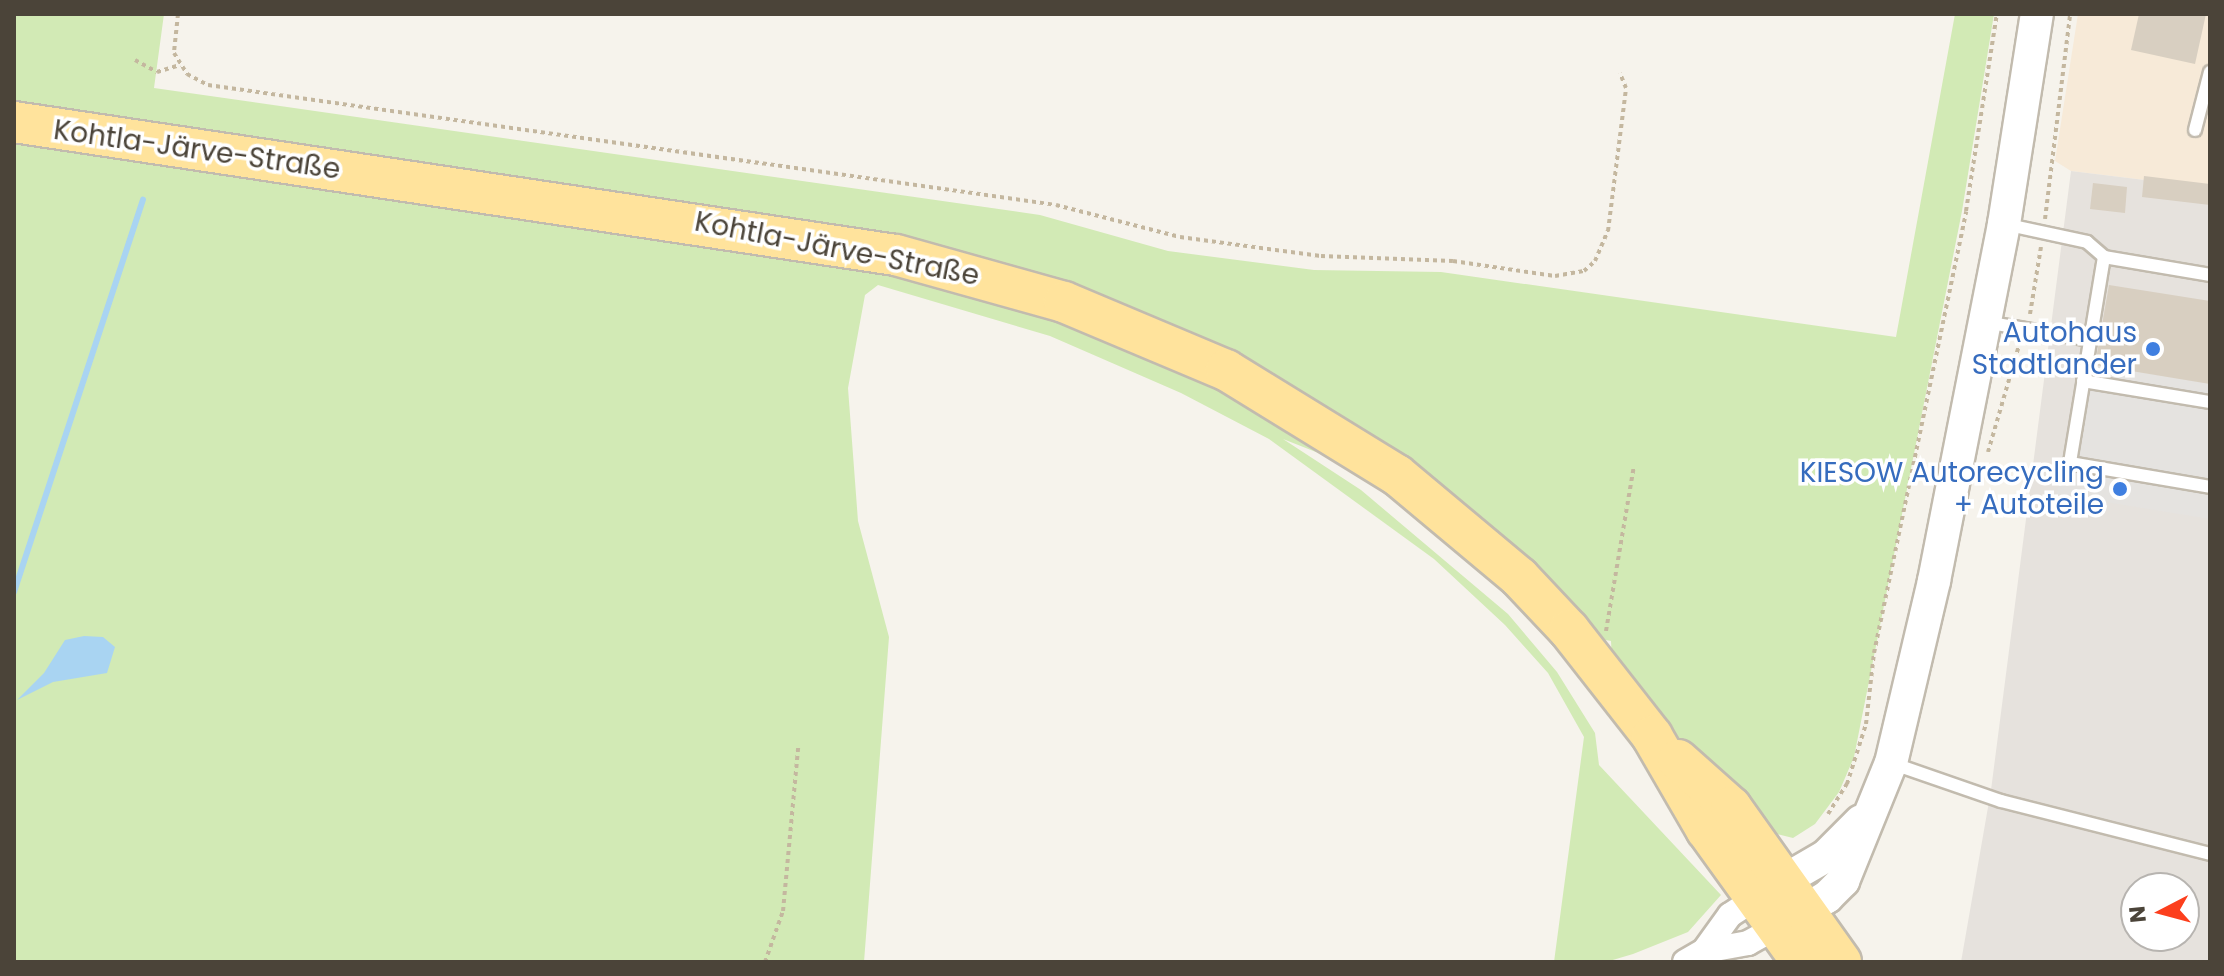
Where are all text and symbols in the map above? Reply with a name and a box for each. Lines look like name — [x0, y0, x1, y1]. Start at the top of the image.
street label: Kohtla-Järve-Straße — [51, 113, 343, 187]
street label: Kohtla-Järve-Straße — [692, 205, 982, 293]
place label: Autohaus Stadtlander — [1972, 316, 2137, 382]
marker: Autohaus Stadtlander — [2144, 340, 2162, 358]
place label: KIESOW Autorecycling + Autoteile — [1800, 456, 2104, 522]
marker: KIESOW Autorecycling + Autoteile — [2111, 480, 2129, 498]
north arrow — [2120, 872, 2200, 952]
text: N — [2121, 905, 2154, 924]

